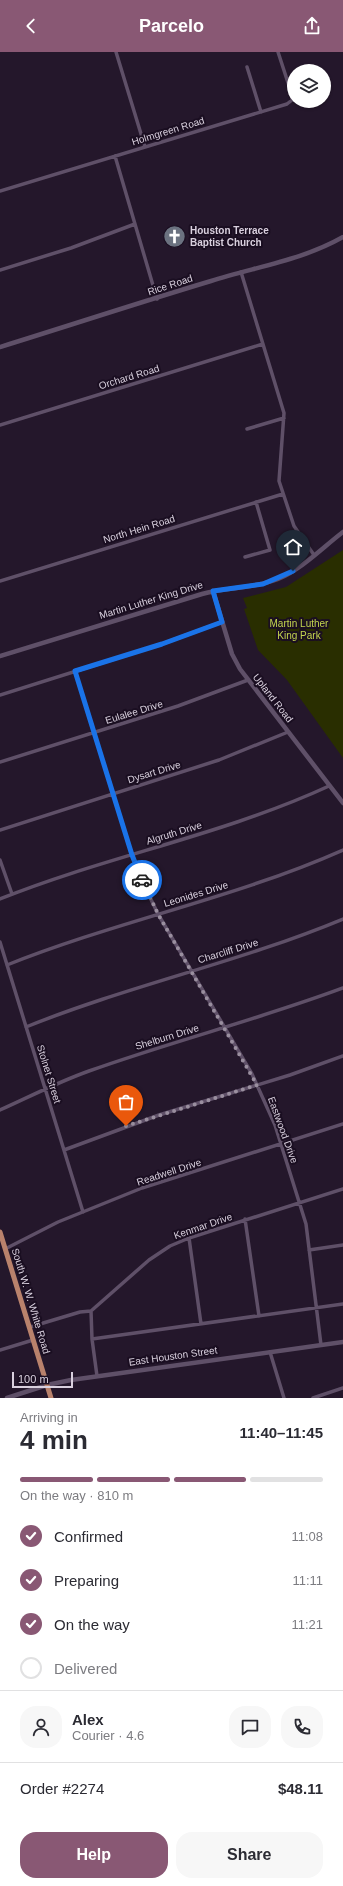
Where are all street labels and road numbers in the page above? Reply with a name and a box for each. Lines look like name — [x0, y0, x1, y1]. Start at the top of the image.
street label: Holmgreen Road — [130, 115, 206, 147]
street label: Rice Road — [146, 273, 194, 297]
street label: Orchard Road — [97, 363, 161, 391]
street label: North Hein Road — [102, 513, 176, 545]
street label: Martin Luther King Drive — [98, 579, 205, 621]
street label: Upland Road — [251, 672, 295, 724]
street label: Eulalee Drive — [104, 698, 164, 726]
street label: Dysart Drive — [126, 759, 182, 785]
street label: Algruth Drive — [145, 819, 204, 847]
street label: Leonides Drive — [162, 879, 230, 909]
street label: Charcliff Drive — [196, 936, 260, 965]
street label: Shelburn Drive — [134, 1022, 201, 1052]
street label: Stolnet Street — [35, 1043, 63, 1105]
street label: Eastwood Drive — [266, 1095, 300, 1165]
street label: Readwell Drive — [135, 1156, 203, 1188]
street label: Kenmar Drive — [172, 1211, 234, 1241]
street label: South W. W. White Road — [10, 1247, 52, 1355]
street label: East Houston Street — [128, 1344, 218, 1368]

